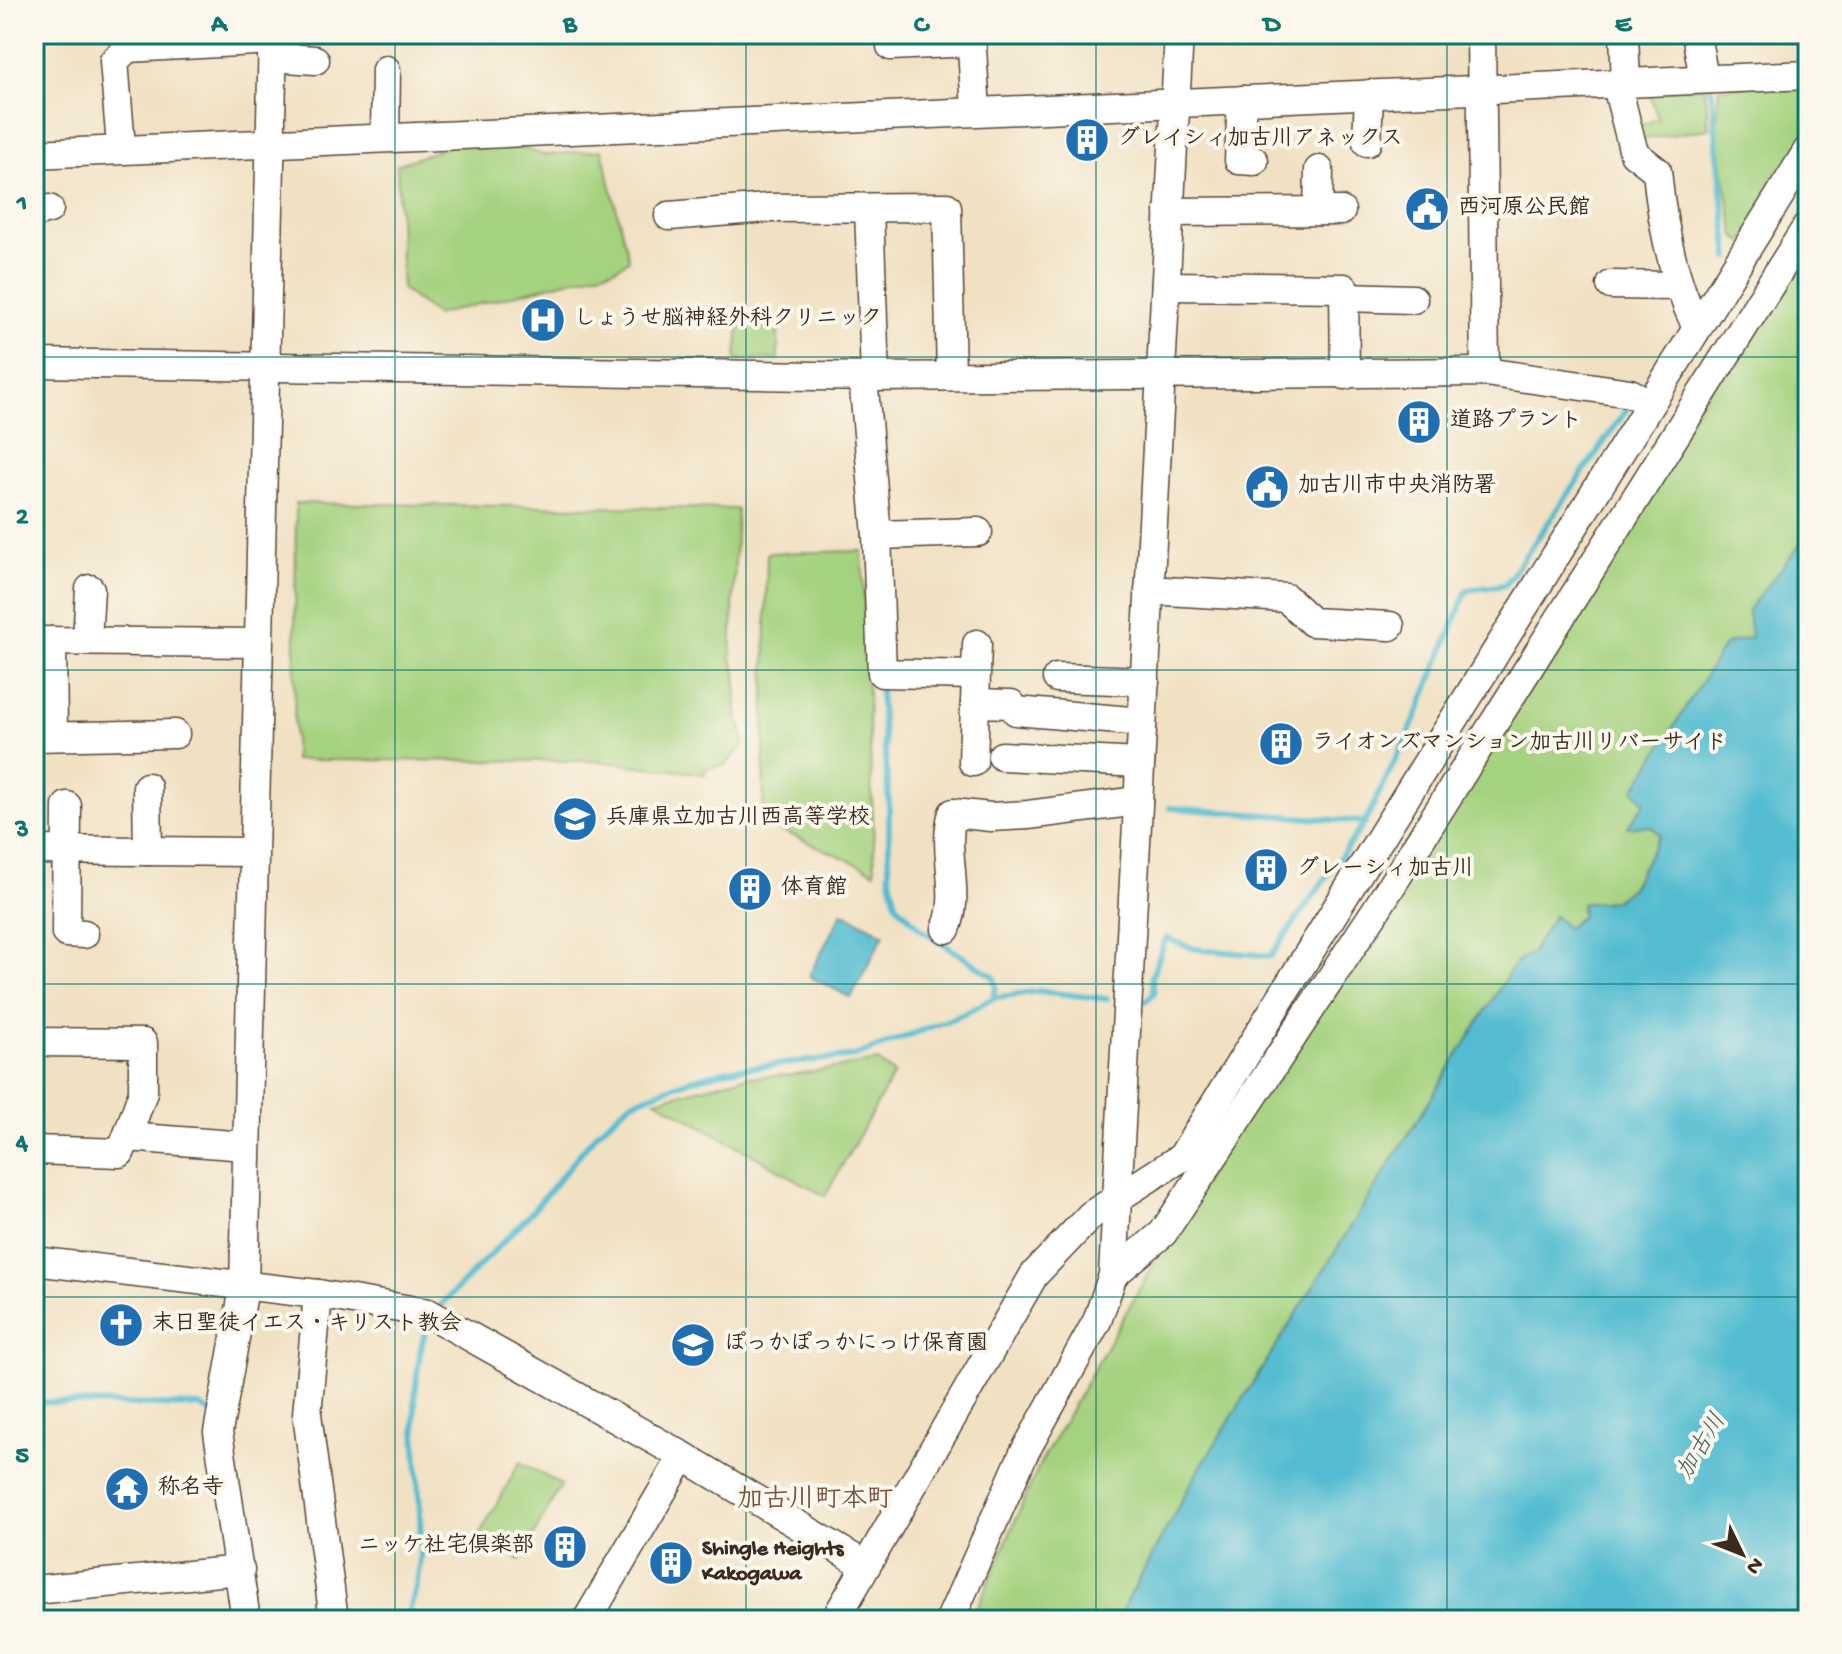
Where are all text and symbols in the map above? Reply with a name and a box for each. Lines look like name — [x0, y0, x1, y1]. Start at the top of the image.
text: A — [210, 11, 228, 42]
text: B — [562, 11, 578, 42]
text: C — [914, 11, 931, 42]
text: D — [1262, 11, 1282, 42]
text: E — [1615, 11, 1633, 42]
building icon: グレイシィ加古川アネックス — [1063, 116, 1111, 164]
place label: グレイシィ加古川アネックス — [1118, 126, 1403, 153]
public building icon: 西河原公民館 — [1403, 185, 1451, 233]
text: 1 — [16, 190, 27, 221]
place label: 西河原公民館 — [1458, 195, 1590, 222]
hospital icon: しょうせ脳神経外科クリニック — [519, 296, 567, 344]
place label: しょうせ脳神経外科クリニック — [574, 306, 882, 333]
building icon: 道路プラント — [1395, 398, 1443, 446]
place label: 道路プラント — [1450, 407, 1582, 435]
public building icon: 加古川市中央消防署 — [1243, 463, 1291, 511]
place label: 加古川市中央消防署 — [1298, 472, 1496, 500]
text: 2 — [16, 503, 29, 534]
building icon: ライオンズマンション加古川リバーサイド — [1257, 720, 1305, 768]
place label: ライオンズマンション加古川リバーサイド — [1312, 730, 1727, 757]
school or university icon: 兵庫県立加古川西高等学校 — [551, 795, 599, 843]
place label: 兵庫県立加古川西高等学校 — [606, 805, 870, 832]
text: 3 — [14, 816, 29, 847]
building icon: グレーシィ加古川 — [1242, 846, 1290, 894]
place label: グレーシィ加古川 — [1297, 856, 1474, 883]
building icon: 体育館 — [726, 865, 774, 913]
place label: 体育館 — [781, 875, 847, 902]
text: 4 — [15, 1129, 29, 1160]
church icon: 末日聖徒イエス・キリスト教会 — [97, 1301, 145, 1349]
place label: 末日聖徒イエス・キリスト教会 — [152, 1310, 462, 1338]
school or university icon: ぽっかぽっかにっけ保育園 — [669, 1321, 717, 1369]
place label: ぽっかぽっかにっけ保育園 — [724, 1331, 988, 1358]
water label: 加古川 — [1671, 1408, 1734, 1485]
text: 5 — [15, 1442, 29, 1473]
temple icon: 称名寺 — [103, 1465, 151, 1513]
place label: 称名寺 — [158, 1475, 224, 1502]
district label: 加古川町本町 — [737, 1484, 893, 1517]
north arrow — [1702, 1514, 1782, 1594]
building icon: ニッケ社宅倶楽部 — [541, 1523, 589, 1571]
place label: ニッケ社宅倶楽部 — [358, 1532, 534, 1560]
place label: Shingle Heights Kakogawa — [701, 1537, 845, 1588]
building icon: Shingle Heights Kakogawa — [647, 1539, 695, 1587]
text: N — [1739, 1551, 1768, 1579]

